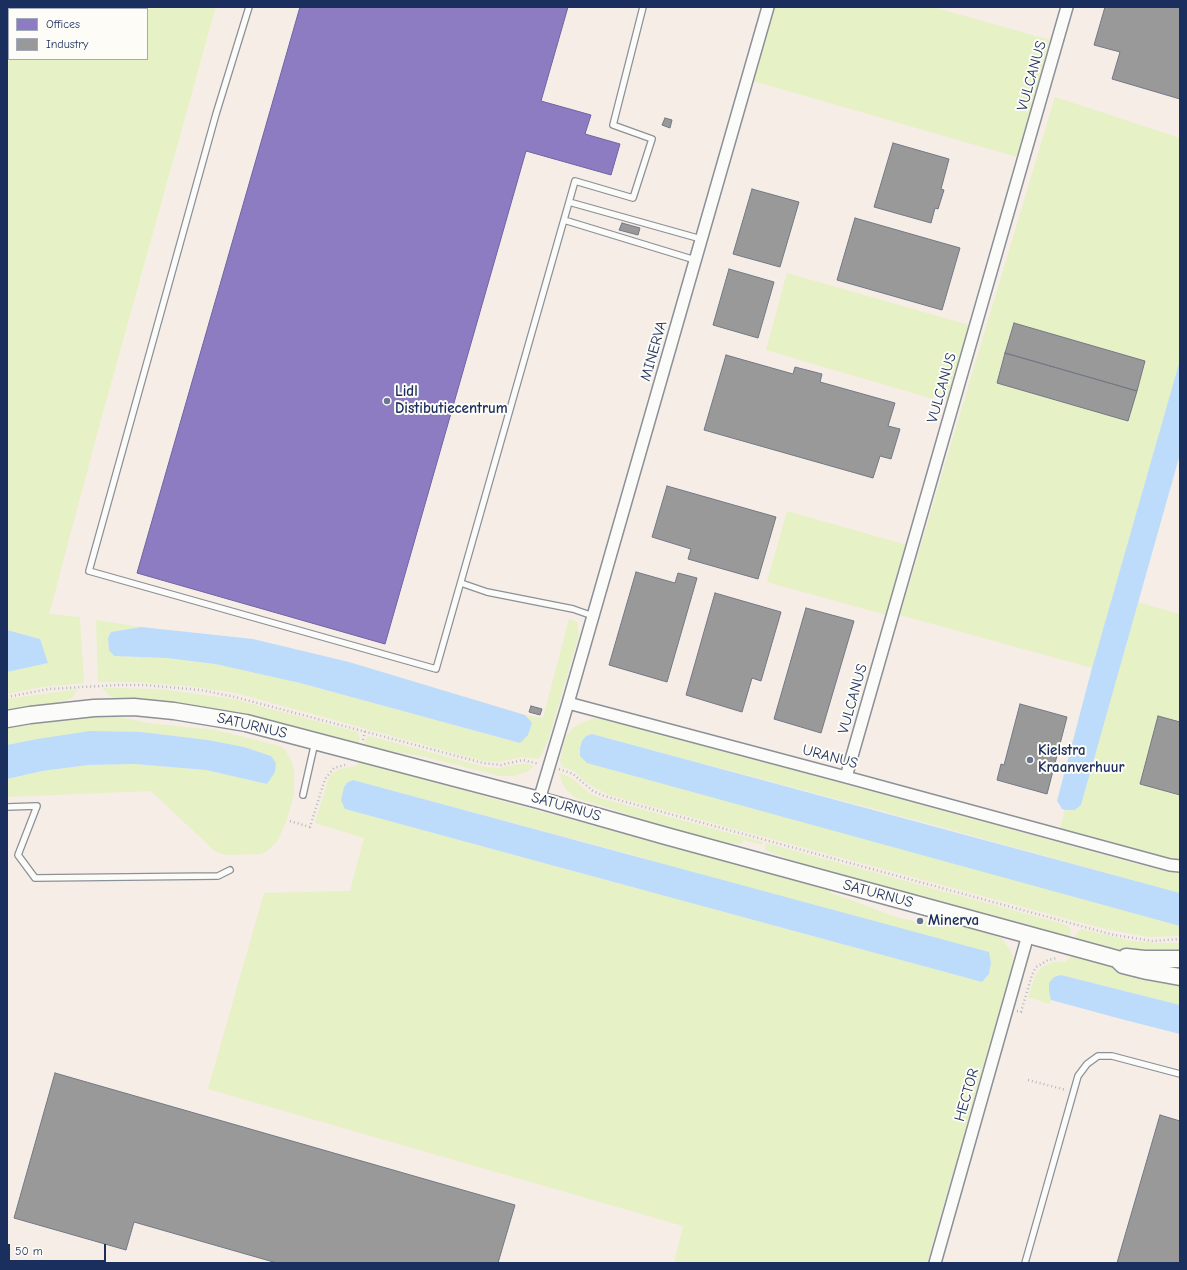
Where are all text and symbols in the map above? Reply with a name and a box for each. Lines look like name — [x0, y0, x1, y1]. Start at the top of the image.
legend — [8, 8, 148, 60]
text: Offices — [46, 17, 80, 31]
text: Industry — [46, 37, 88, 51]
street label: VULCANUS — [1013, 39, 1051, 113]
street label: MINERVA — [637, 319, 671, 383]
street label: VULCANUS — [923, 351, 961, 425]
place label: Lidl Distibutiecentrum — [395, 383, 508, 418]
marker: Lidl Distibutiecentrum — [382, 396, 392, 406]
street label: VULCANUS — [834, 662, 872, 736]
street label: SATURNUS — [215, 709, 289, 743]
street label: URANUS — [800, 741, 860, 773]
place label: Kielstra Kraanverhuur — [1038, 742, 1124, 777]
marker: Kielstra Kraanverhuur — [1025, 755, 1035, 765]
street label: SATURNUS — [529, 788, 603, 826]
street label: SATURNUS — [841, 876, 915, 912]
place label: Minerva — [928, 912, 979, 930]
marker: Minerva — [915, 916, 925, 926]
street label: HECTOR — [951, 1066, 983, 1124]
scale bar — [10, 1236, 108, 1262]
text: 50 m — [15, 1244, 43, 1258]

